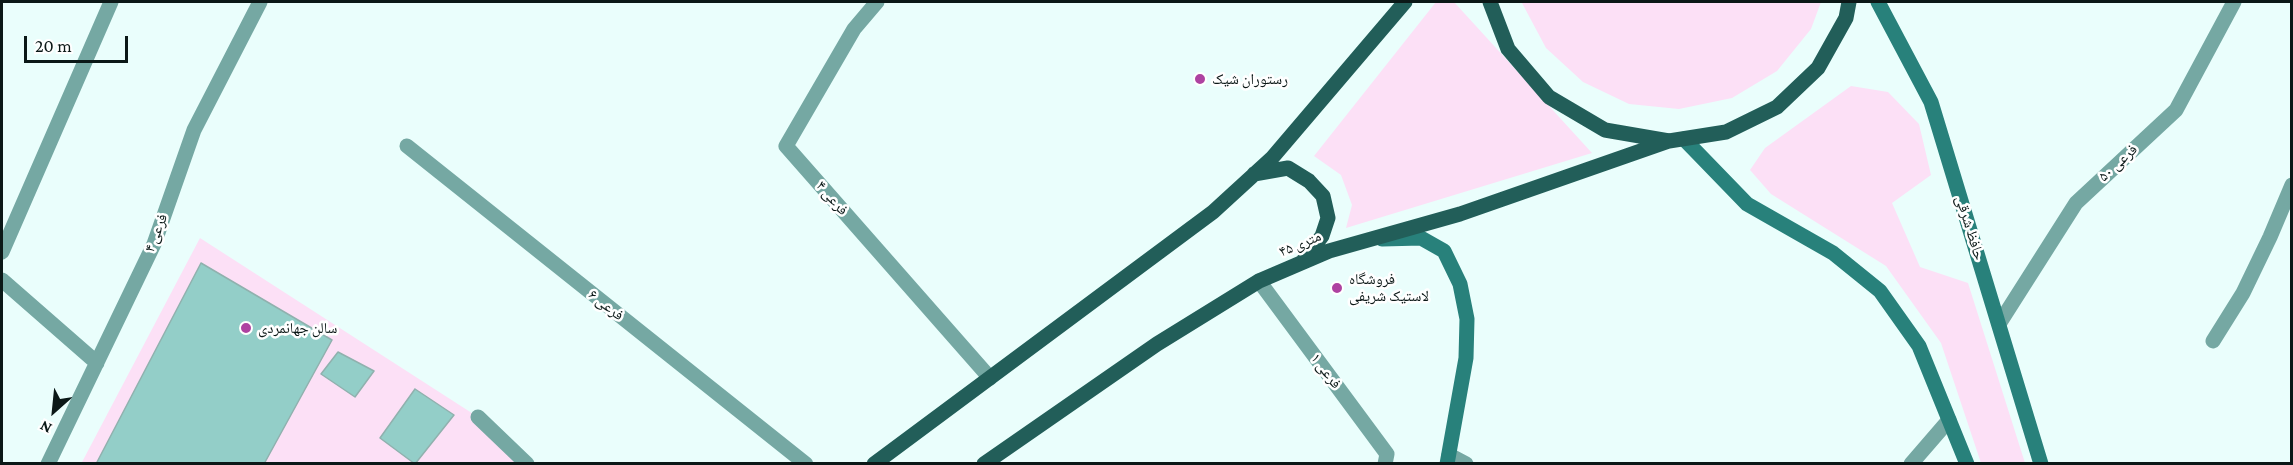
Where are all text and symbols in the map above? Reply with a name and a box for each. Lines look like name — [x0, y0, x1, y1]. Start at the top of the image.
scale bar — [27, 24, 130, 62]
text: 20 m — [35, 36, 72, 56]
place label: رستوران شیک — [1212, 70, 1288, 88]
marker: رستوران شیک — [1193, 72, 1207, 86]
street label: فرعی ۵۰ — [2095, 141, 2141, 185]
street label: فرعی ۴ — [812, 177, 852, 219]
street label: حافظ شرقی — [1952, 194, 1988, 262]
street label: فرعی ۴ — [140, 211, 172, 255]
street label: ۴۵ متری — [1276, 227, 1324, 261]
place label: فروشگاه لاستیک شریفی — [1349, 270, 1429, 305]
marker: فروشگاه لاستیک شریفی — [1330, 281, 1344, 295]
street label: فرعی ۶ — [585, 286, 627, 324]
place label: سالن جهانمردی — [258, 319, 337, 337]
marker: سالن جهانمردی — [239, 321, 253, 335]
street label: فرعی ۱ — [1307, 350, 1345, 392]
north arrow — [24, 381, 84, 441]
text: N — [37, 417, 54, 438]

